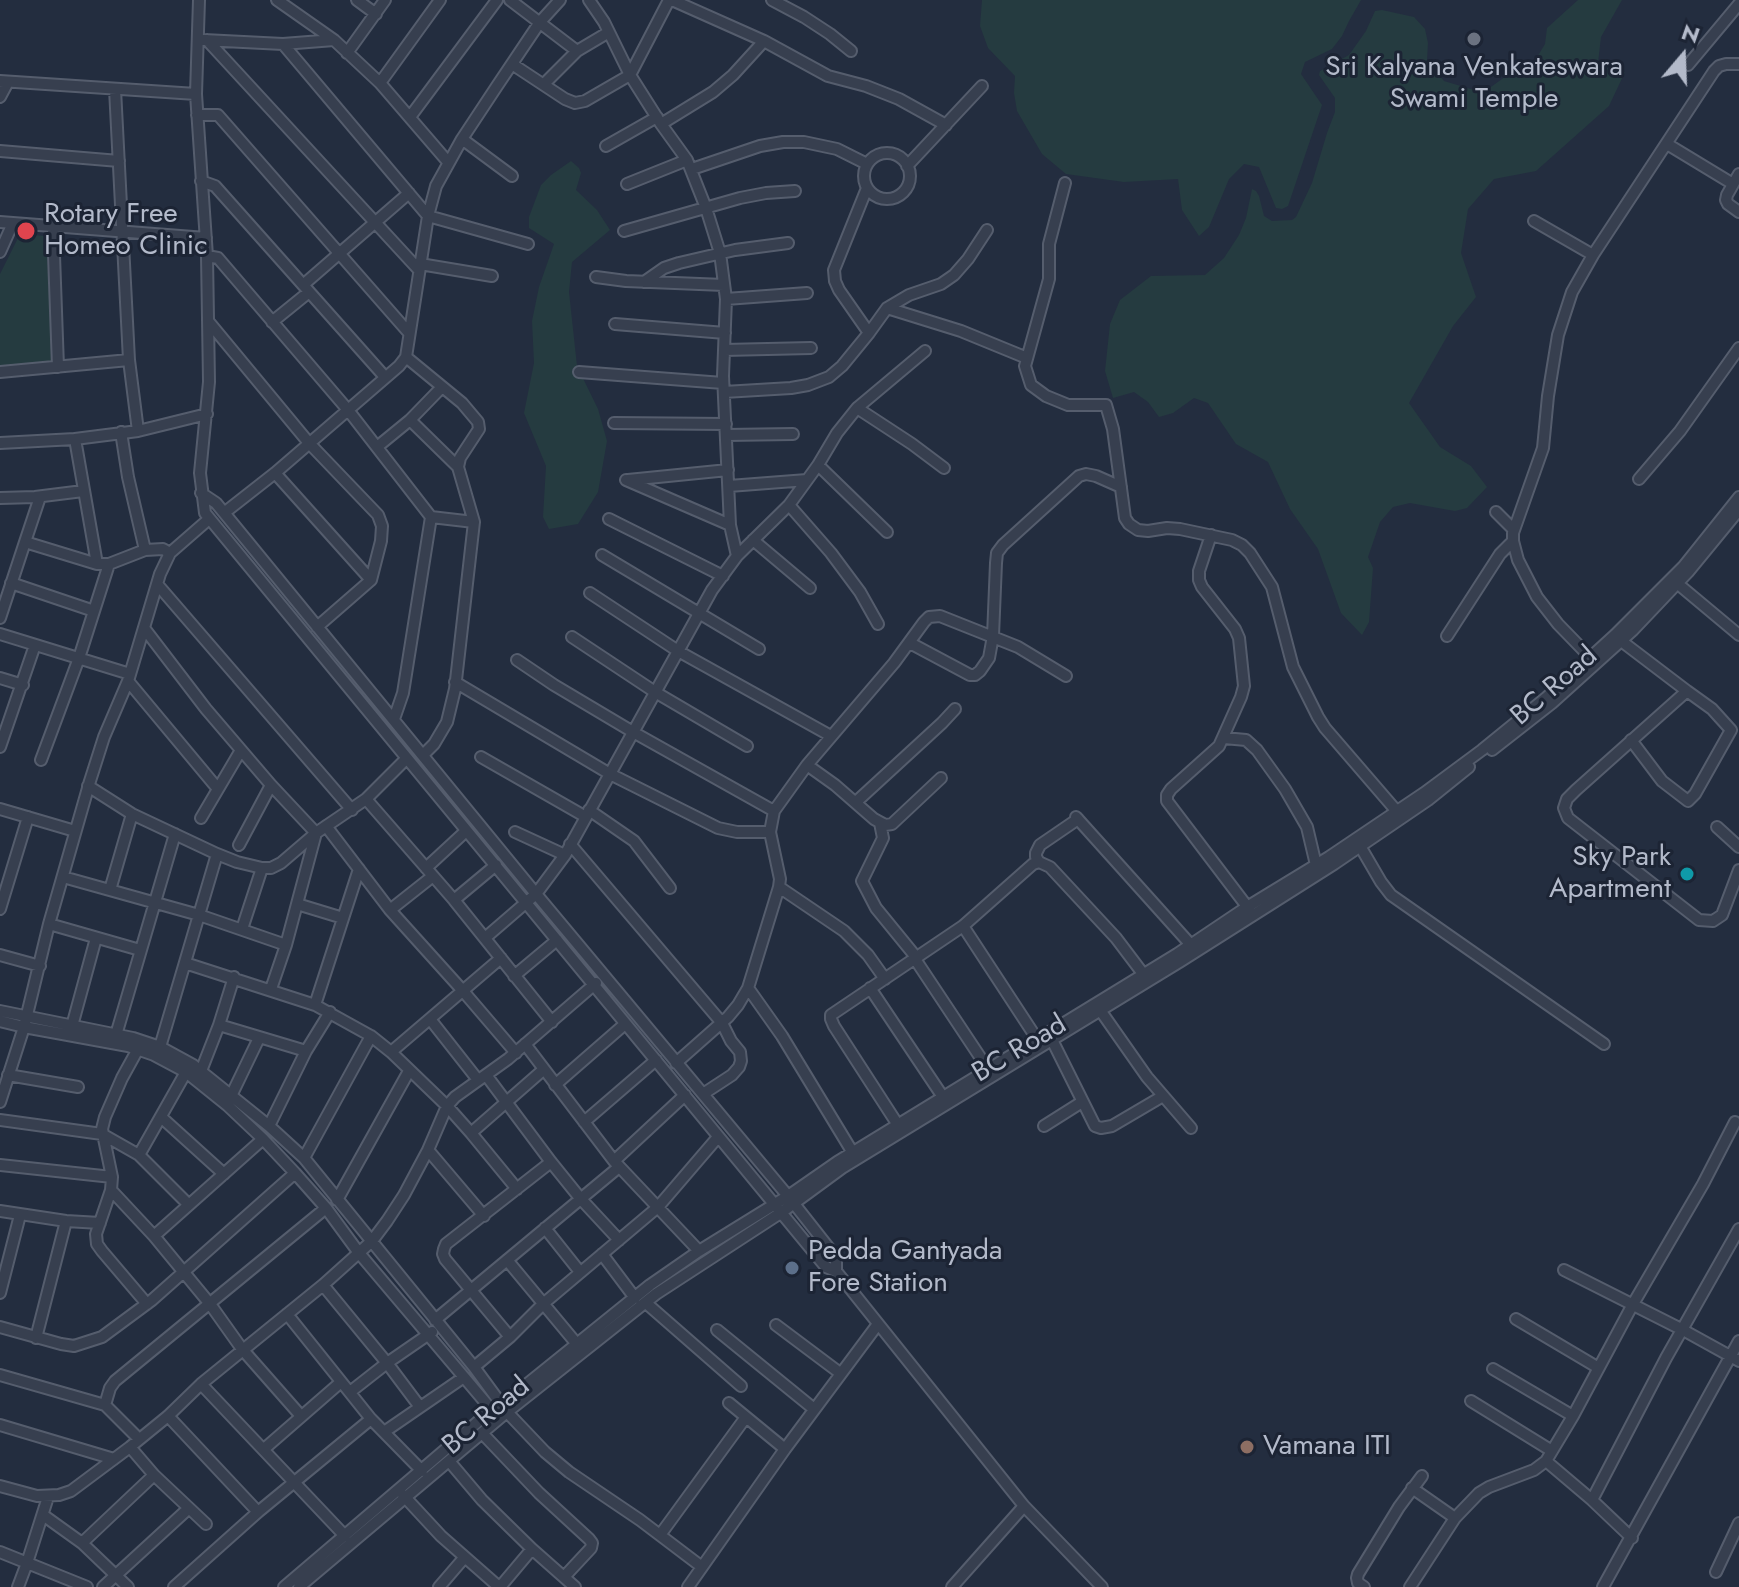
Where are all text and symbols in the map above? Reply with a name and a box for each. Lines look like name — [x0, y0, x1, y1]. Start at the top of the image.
text: N — [1677, 15, 1704, 51]
north arrow — [1643, 16, 1723, 96]
marker: Sri Kalyana Venkateswara Swami Temple — [1465, 30, 1483, 48]
place label: Sri Kalyana Venkateswara Swami Temple — [1325, 51, 1623, 117]
place label: Rotary Free Homeo Clinic — [44, 198, 208, 264]
marker: Rotary Free Homeo Clinic — [15, 220, 37, 242]
street label: BC Road — [1505, 640, 1605, 734]
place label: Sky Park Apartment — [1549, 841, 1671, 907]
marker: Sky Park Apartment — [1678, 865, 1696, 883]
street label: BC Road — [967, 1009, 1073, 1091]
place label: Pedda Gantyada Fore Station — [808, 1235, 1003, 1301]
marker: Pedda Gantyada Fore Station — [783, 1259, 801, 1277]
street label: BC Road — [437, 1371, 537, 1463]
place label: Vamana ITI — [1263, 1430, 1391, 1464]
marker: Vamana ITI — [1238, 1438, 1256, 1456]

